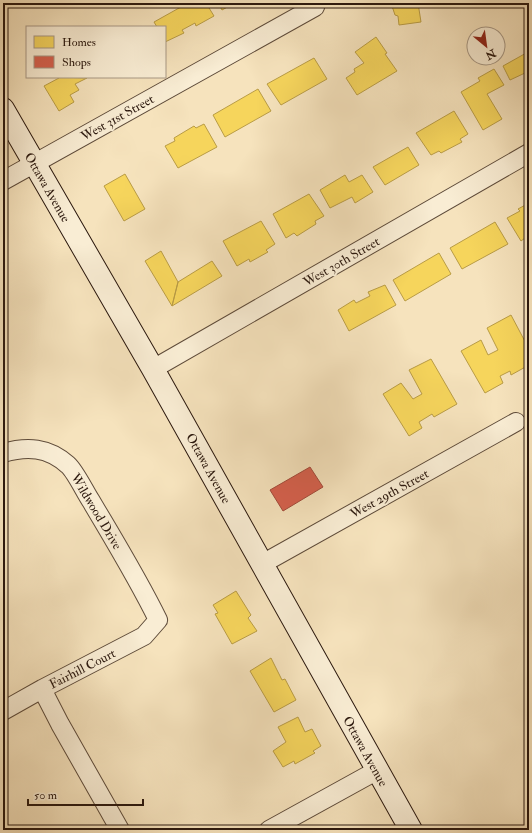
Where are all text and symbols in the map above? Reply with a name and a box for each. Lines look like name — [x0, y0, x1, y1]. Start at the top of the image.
legend — [26, 26, 166, 78]
north arrow — [466, 26, 506, 66]
text: Homes — [62, 35, 96, 50]
text: N — [482, 46, 499, 63]
text: Shops — [62, 55, 91, 70]
street label: West 31st Street — [77, 91, 157, 145]
street label: Ottawa Avenue — [21, 150, 74, 226]
street label: West 30th Street — [300, 234, 383, 291]
street label: Ottawa Avenue — [182, 431, 234, 507]
street label: West 29th Street — [347, 466, 432, 523]
street label: Wildwood Drive — [67, 470, 125, 553]
street label: Fairhill Court — [46, 645, 118, 693]
street label: Ottawa Avenue — [339, 714, 391, 790]
scale bar — [28, 781, 143, 807]
text: 50 m — [34, 788, 58, 803]

